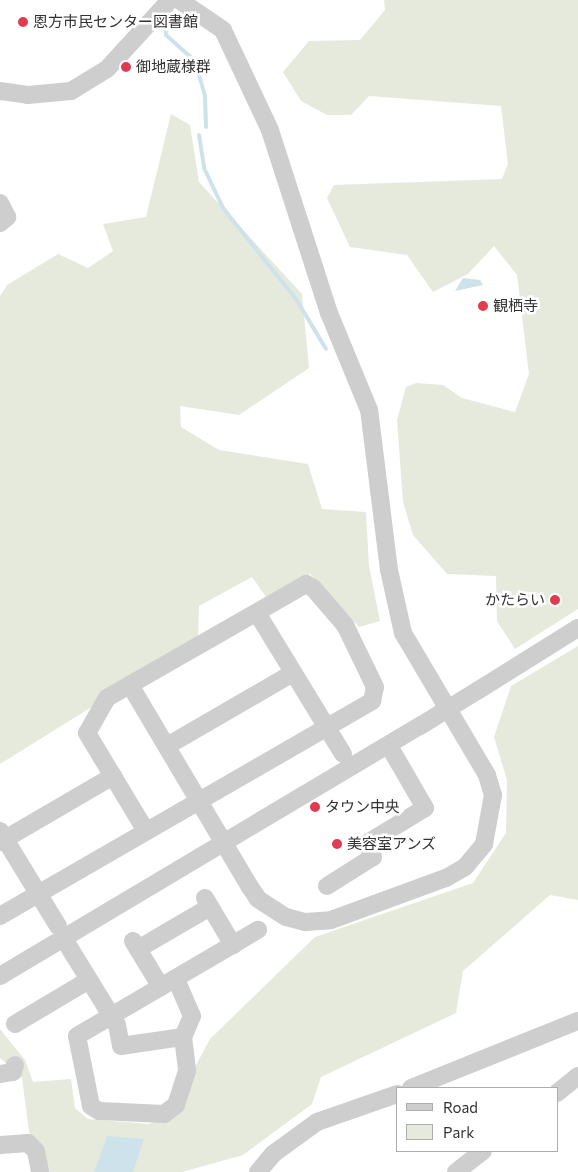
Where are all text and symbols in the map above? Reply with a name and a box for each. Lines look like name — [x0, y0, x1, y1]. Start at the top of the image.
place label: 恩方市民センター図書館 — [33, 13, 198, 31]
marker: 恩方市民センター図書館 — [17, 16, 29, 28]
place label: 御地蔵様群 — [136, 58, 211, 76]
marker: 御地蔵様群 — [120, 61, 132, 73]
place label: 観栖寺 — [493, 297, 538, 315]
marker: 観栖寺 — [477, 300, 489, 312]
place label: かたらい — [485, 591, 545, 609]
marker: かたらい — [549, 594, 561, 606]
place label: タウン中央 — [325, 798, 400, 816]
marker: タウン中央 — [309, 801, 321, 813]
place label: 美容室アンズ — [347, 835, 437, 853]
marker: 美容室アンズ — [331, 838, 343, 850]
legend — [396, 1087, 558, 1152]
text: Road — [443, 1098, 478, 1116]
text: Park — [443, 1123, 474, 1141]

